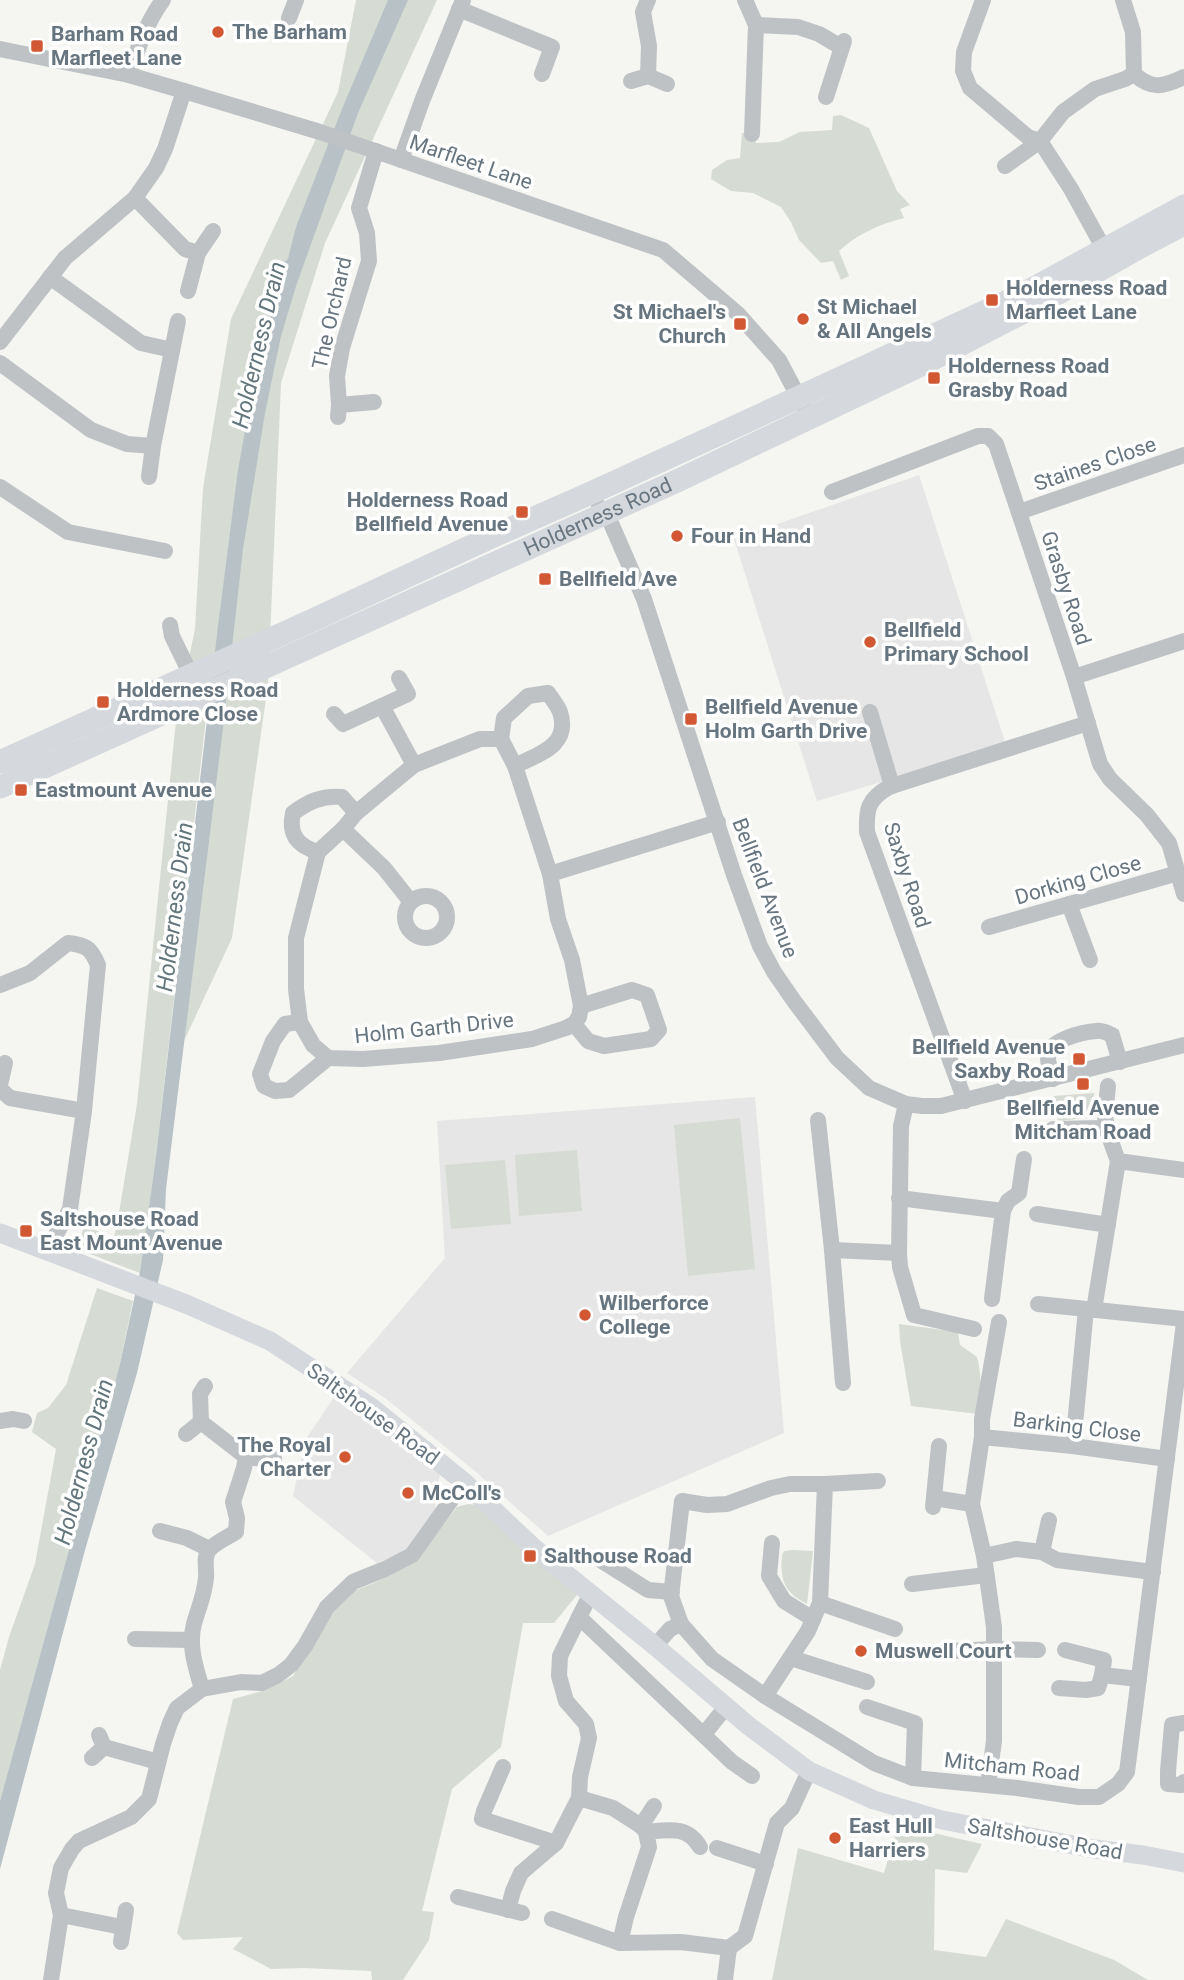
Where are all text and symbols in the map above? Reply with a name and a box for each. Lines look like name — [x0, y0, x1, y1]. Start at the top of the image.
place label: The Barham — [232, 20, 347, 44]
place label: Barham Road Marfleet Lane — [51, 22, 182, 70]
marker: The Barham — [210, 24, 226, 40]
marker: Barham Road Marfleet Lane — [29, 38, 45, 54]
street label: Marfleet Lane — [406, 130, 536, 194]
street label: The Orchard — [307, 254, 357, 372]
water label: Holderness Drain — [227, 259, 291, 431]
place label: Holderness Road Marfleet Lane — [1006, 276, 1167, 324]
marker: Holderness Road Marfleet Lane — [984, 292, 1000, 308]
place label: St Michael & All Angels — [817, 295, 932, 343]
place label: St Michael's Church — [613, 300, 726, 348]
marker: St Michael & All Angels — [795, 311, 811, 327]
marker: St Michael's Church — [732, 316, 748, 332]
place label: Holderness Road Grasby Road — [948, 354, 1109, 402]
marker: Holderness Road Grasby Road — [926, 370, 942, 386]
street label: Staines Close — [1031, 432, 1159, 496]
street label: Holderness Road — [520, 473, 676, 561]
place label: Holderness Road Bellfield Avenue — [347, 488, 508, 536]
marker: Holderness Road Bellfield Avenue — [514, 504, 530, 520]
place label: Four in Hand — [691, 524, 811, 548]
marker: Four in Hand — [669, 528, 685, 544]
street label: Grasby Road — [1036, 528, 1096, 648]
place label: Bellfield Ave — [559, 567, 677, 591]
marker: Bellfield Ave — [537, 571, 553, 587]
place label: Bellfield Primary School — [884, 618, 1029, 666]
marker: Bellfield Primary School — [862, 634, 878, 650]
place label: Holderness Road Ardmore Close — [117, 678, 278, 726]
marker: Holderness Road Ardmore Close — [95, 694, 111, 710]
place label: Bellfield Avenue Holm Garth Drive — [705, 695, 867, 743]
marker: Bellfield Avenue Holm Garth Drive — [683, 711, 699, 727]
place label: Eastmount Avenue — [35, 778, 212, 802]
marker: Eastmount Avenue — [13, 782, 29, 798]
street label: Bellfield Avenue — [727, 815, 803, 961]
street label: Saxby Road — [879, 819, 935, 931]
water label: Holderness Drain — [151, 821, 199, 993]
street label: Dorking Close — [1012, 851, 1144, 909]
street label: Holm Garth Drive — [353, 1008, 515, 1048]
place label: Bellfield Avenue Saxby Road — [912, 1035, 1065, 1083]
marker: Bellfield Avenue Saxby Road — [1071, 1051, 1087, 1067]
marker: Bellfield Avenue Mitcham Road — [1075, 1076, 1091, 1092]
place label: Bellfield Avenue Mitcham Road — [1007, 1096, 1159, 1144]
place label: Saltshouse Road East Mount Avenue — [40, 1207, 223, 1255]
marker: Saltshouse Road East Mount Avenue — [18, 1223, 34, 1239]
place label: Wilberforce College — [599, 1291, 709, 1339]
marker: Wilberforce College — [577, 1307, 593, 1323]
street label: Saltshouse Road — [302, 1358, 444, 1470]
water label: Holderness Drain — [49, 1376, 119, 1548]
street label: Barking Close — [1012, 1407, 1142, 1447]
place label: The Royal Charter — [237, 1433, 331, 1481]
marker: The Royal Charter — [337, 1449, 353, 1465]
place label: McColl's — [422, 1481, 502, 1505]
marker: McColl's — [400, 1485, 416, 1501]
place label: Salthouse Road — [544, 1544, 692, 1568]
marker: Salthouse Road — [522, 1548, 538, 1564]
place label: Muswell Court — [875, 1639, 1012, 1663]
marker: Muswell Court — [853, 1643, 869, 1659]
street label: Mitcham Road — [943, 1748, 1081, 1786]
place label: East Hull Harriers — [849, 1814, 933, 1862]
street label: Saltshouse Road — [966, 1814, 1124, 1864]
marker: East Hull Harriers — [827, 1830, 843, 1846]

